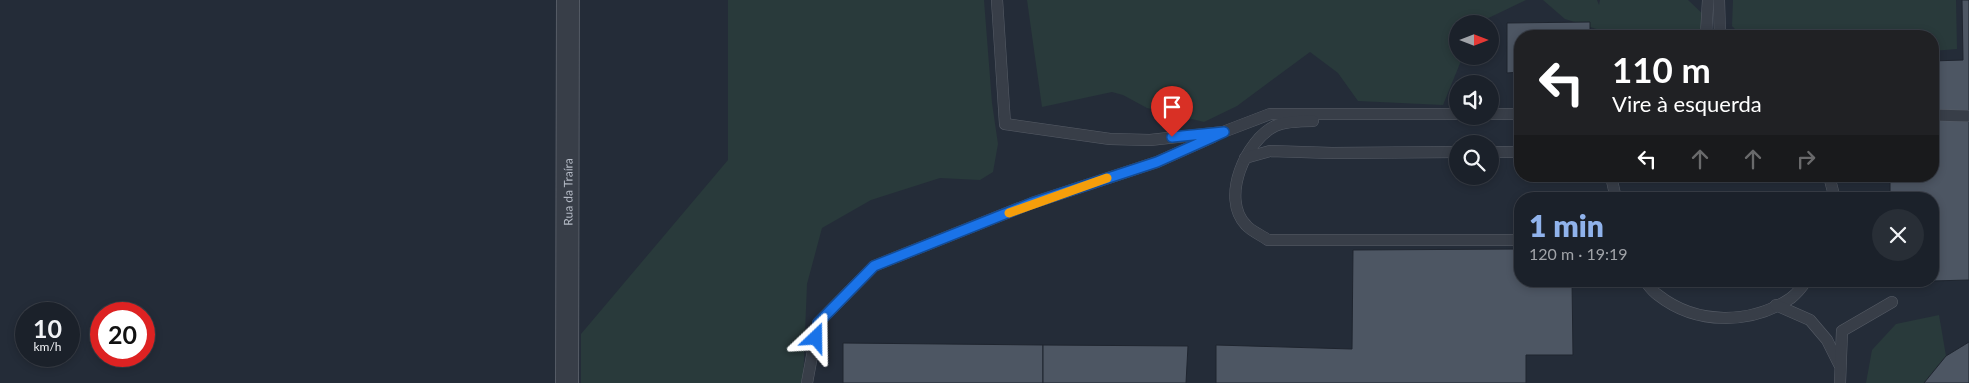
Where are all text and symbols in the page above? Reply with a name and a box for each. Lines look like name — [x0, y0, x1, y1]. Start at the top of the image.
north arrow — [1449, 15, 1499, 65]
map controls — [1449, 15, 1499, 185]
text: 110 m — [1612, 48, 1711, 90]
icon: left — [1529, 50, 1594, 115]
button: sound — [1449, 75, 1499, 125]
pin — [1151, 86, 1193, 137]
text: Vire à esquerda — [1612, 90, 1762, 117]
icon: arrive — [1158, 93, 1186, 121]
button: search — [1449, 135, 1499, 185]
icon: left — [1633, 145, 1661, 173]
icon: ahead — [1686, 145, 1714, 173]
icon: ahead — [1739, 145, 1767, 173]
icon: right — [1792, 145, 1820, 173]
street label: Rua da Traíra — [560, 158, 575, 226]
text: 1 min — [1529, 207, 1604, 243]
button: close — [1872, 209, 1924, 261]
text: 120 m · 19:19 — [1529, 244, 1628, 263]
speed limit sign: 20 — [90, 302, 155, 367]
position arrow — [789, 311, 841, 363]
text: 10 — [33, 313, 62, 343]
text: km/h — [33, 339, 62, 354]

